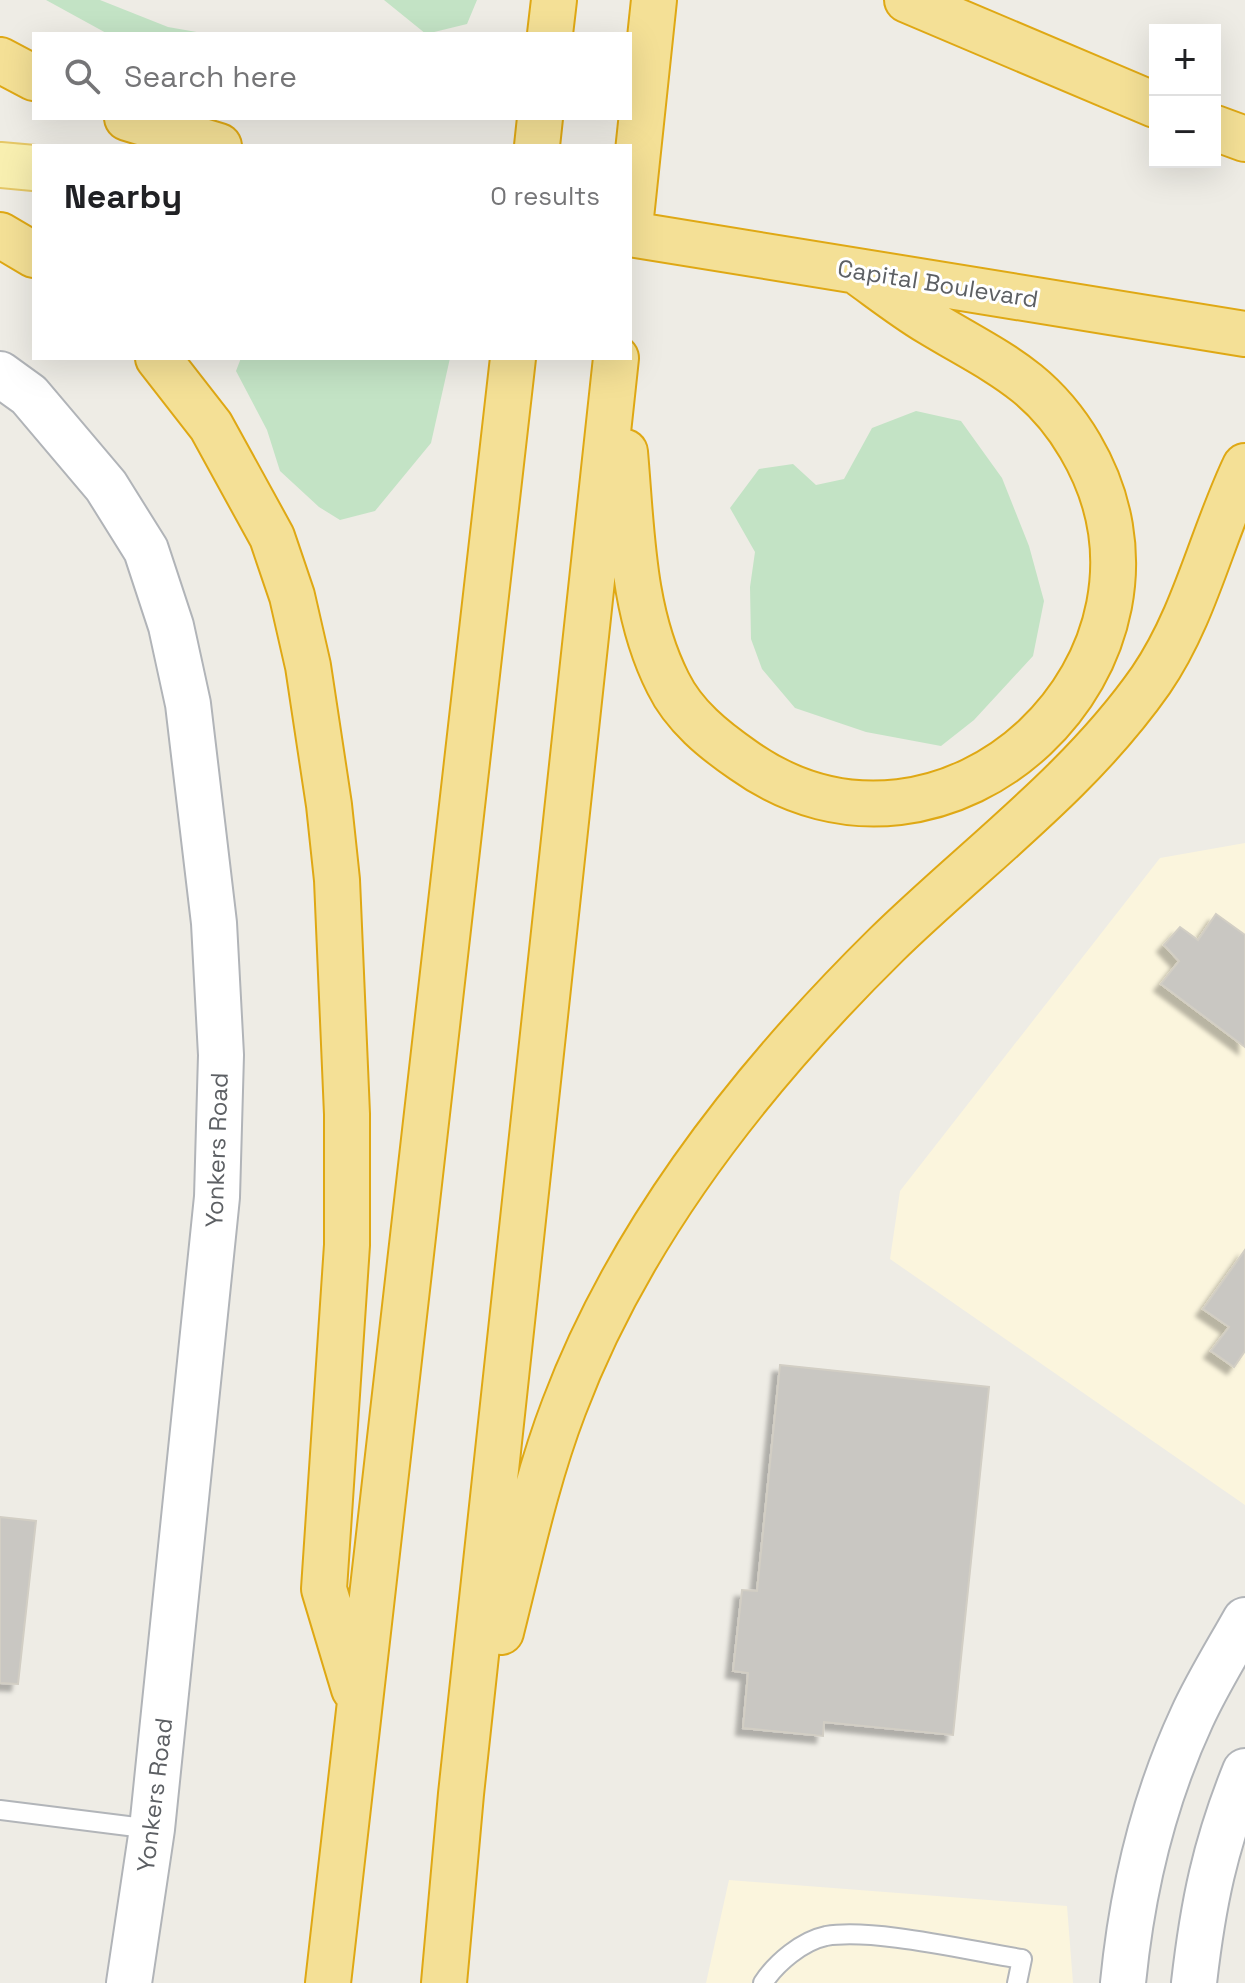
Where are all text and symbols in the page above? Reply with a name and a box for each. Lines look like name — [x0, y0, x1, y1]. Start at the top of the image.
map controls — [1149, 24, 1221, 168]
button: + — [1149, 24, 1221, 96]
search box — [32, 32, 632, 120]
icon: search — [60, 54, 104, 98]
text: Search here — [124, 57, 297, 96]
button: − — [1149, 96, 1221, 168]
text: Nearby — [64, 175, 182, 218]
text: 0 results — [490, 179, 600, 213]
street label: Capital Boulevard — [836, 252, 1041, 315]
street label: Yonkers Road — [198, 1072, 235, 1228]
street label: Yonkers Road — [130, 1716, 179, 1874]

